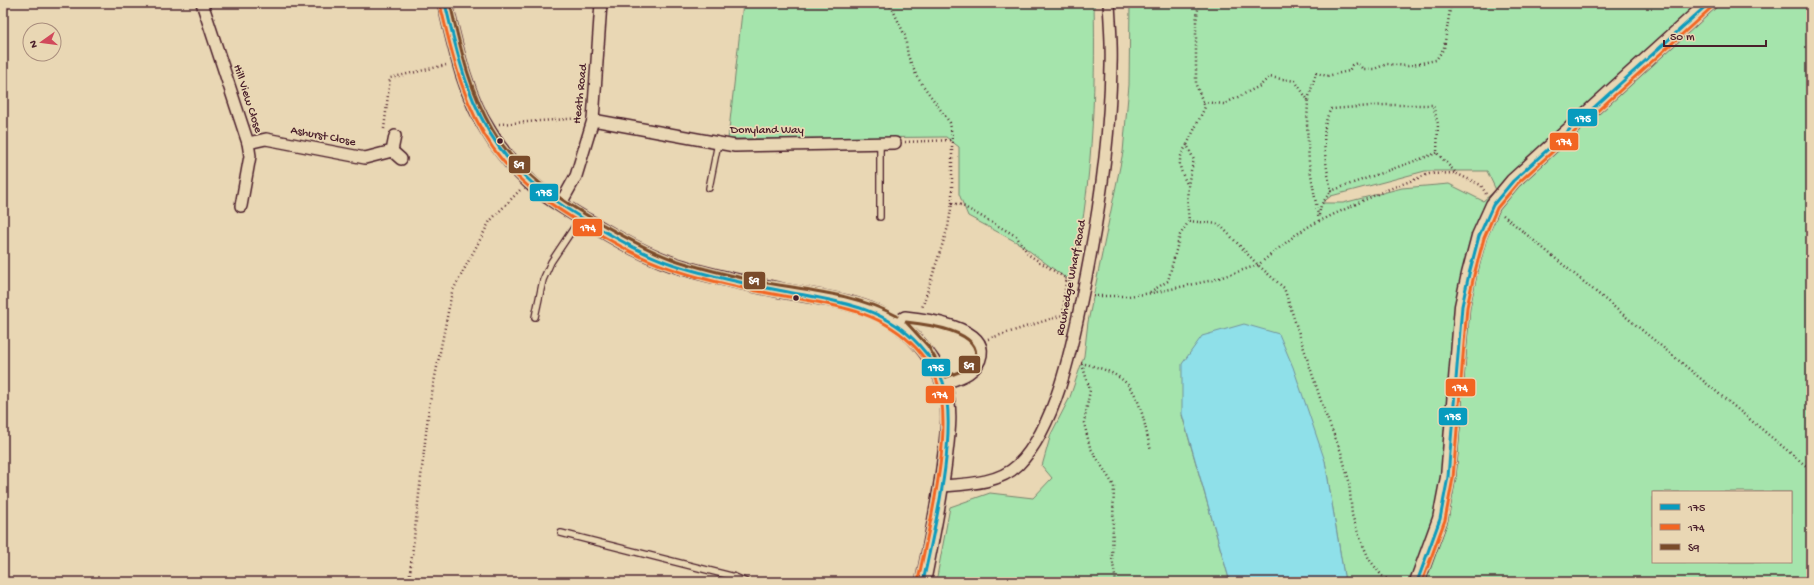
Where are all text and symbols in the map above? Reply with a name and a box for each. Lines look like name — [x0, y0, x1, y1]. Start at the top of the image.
north arrow — [22, 22, 62, 62]
scale bar — [1664, 22, 1766, 48]
text: 50 m — [1670, 31, 1695, 45]
text: N — [28, 39, 41, 49]
street label: Heath Road — [571, 62, 591, 125]
street label: Hill View Close — [229, 63, 265, 136]
line badge: 175 — [1567, 108, 1598, 127]
text: 175 — [1574, 114, 1591, 126]
street label: Ashurst Close — [289, 124, 358, 150]
street label: Donyland Way — [729, 124, 804, 138]
line badge: 174 — [1549, 132, 1579, 151]
unlabelled marker — [495, 136, 505, 146]
text: 174 — [1555, 137, 1572, 149]
line badge: S9 — [508, 155, 531, 174]
text: S9 — [514, 160, 525, 172]
line badge: 175 — [529, 183, 559, 202]
text: 175 — [535, 188, 552, 200]
line badge: 174 — [572, 218, 603, 237]
street label: Rowhedge Wharf Road — [1054, 218, 1090, 337]
text: 174 — [579, 223, 596, 235]
line badge: S9 — [743, 271, 766, 290]
text: S9 — [749, 276, 760, 288]
unlabelled marker — [791, 293, 801, 303]
line badge: S9 — [958, 355, 981, 374]
line badge: 175 — [921, 358, 951, 377]
text: S9 — [964, 361, 975, 373]
text: 175 — [927, 363, 944, 375]
line badge: 174 — [1445, 378, 1476, 397]
text: 174 — [1451, 383, 1468, 395]
line badge: 174 — [925, 385, 955, 404]
text: 174 — [931, 390, 948, 402]
line badge: 175 — [1438, 407, 1468, 426]
text: 175 — [1444, 412, 1461, 424]
legend — [1652, 491, 1792, 563]
text: 175 — [1687, 502, 1705, 516]
text: 174 — [1687, 522, 1705, 536]
text: S9 — [1688, 542, 1700, 556]

